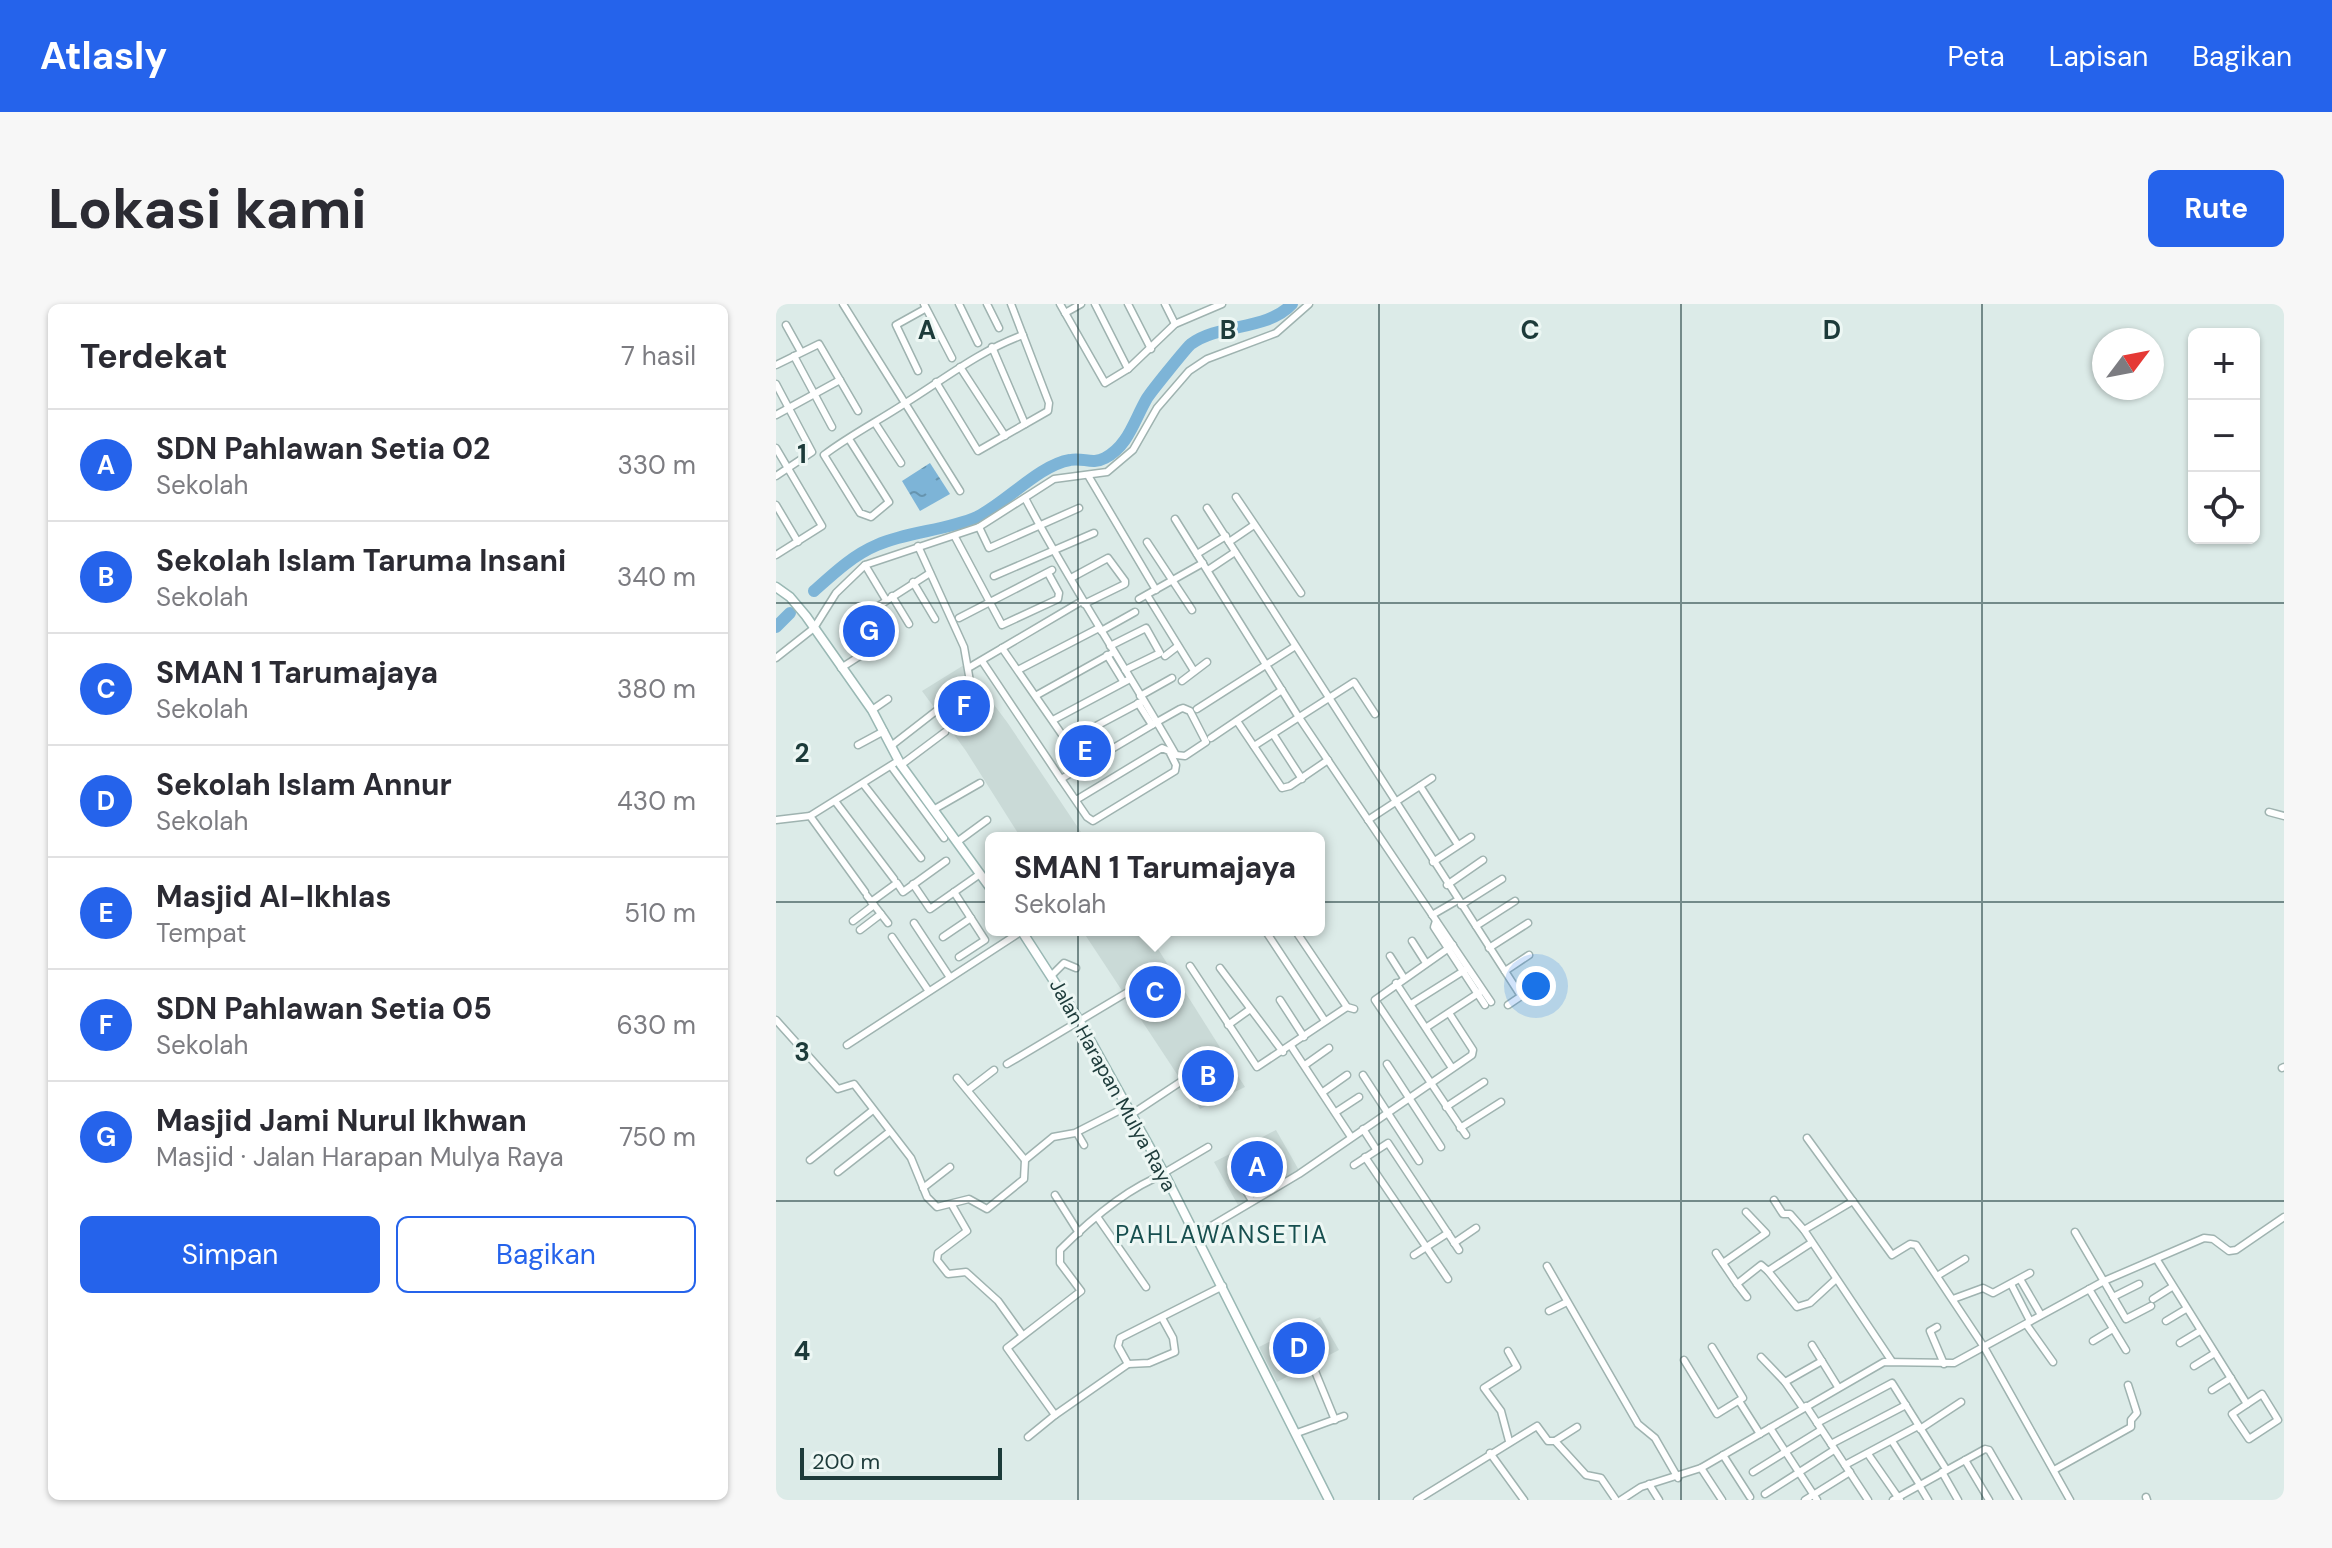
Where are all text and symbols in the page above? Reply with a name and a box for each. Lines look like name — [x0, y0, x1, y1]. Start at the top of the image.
text: Atlasly — [40, 31, 167, 81]
text: Peta — [1948, 38, 2005, 75]
text: Lapisan — [2049, 38, 2148, 75]
text: Bagikan — [2192, 38, 2292, 75]
button: Rute — [2148, 170, 2284, 247]
text: Lokasi kami — [48, 172, 367, 245]
text: A — [918, 313, 936, 347]
text: B — [1220, 313, 1236, 347]
text: C — [1520, 313, 1540, 347]
text: D — [1823, 313, 1841, 347]
north arrow — [2092, 328, 2164, 400]
map controls — [2188, 328, 2260, 544]
button: + — [2188, 328, 2260, 400]
text: Terdekat — [80, 334, 228, 379]
text: 7 hasil — [621, 339, 696, 373]
button: − — [2188, 400, 2260, 472]
text: SDN Pahlawan Setia 02 — [156, 429, 490, 468]
text: 1 — [797, 437, 807, 471]
text: A — [97, 448, 115, 482]
text: 330 m — [617, 448, 696, 482]
text: Sekolah — [156, 468, 248, 502]
button: locate — [2188, 472, 2260, 544]
text: Sekolah Islam Taruma Insani — [156, 541, 566, 580]
text: B — [98, 560, 114, 594]
text: 340 m — [617, 560, 696, 594]
text: Sekolah — [156, 580, 248, 614]
pin: G — [843, 601, 895, 661]
text: SMAN 1 Tarumajaya — [156, 653, 438, 692]
text: C — [96, 672, 116, 706]
text: 380 m — [617, 672, 696, 706]
pin: F — [938, 676, 990, 736]
text: Sekolah — [156, 692, 248, 726]
pin: E — [1059, 721, 1111, 781]
text: 2 — [794, 736, 810, 770]
text: Sekolah Islam Annur — [156, 765, 452, 804]
text: D — [97, 784, 115, 818]
text: 430 m — [617, 784, 696, 818]
text: Sekolah — [156, 804, 248, 838]
popup — [985, 832, 1325, 936]
text: SMAN 1 Tarumajaya — [1014, 848, 1296, 887]
text: Masjid Al-Ikhlas — [156, 877, 391, 916]
text: Sekolah — [1014, 887, 1106, 921]
text: E — [98, 896, 114, 930]
text: 510 m — [624, 896, 696, 930]
text: Tempat — [156, 916, 246, 950]
pin: C — [1129, 962, 1181, 1022]
your location — [1516, 966, 1556, 1006]
street label: Jalan Harapan Mulya Raya — [1044, 974, 1182, 1196]
text: SDN Pahlawan Setia 05 — [156, 989, 492, 1028]
text: F — [99, 1008, 113, 1042]
text: 630 m — [616, 1008, 696, 1042]
text: Sekolah — [156, 1028, 248, 1062]
text: 3 — [794, 1035, 810, 1069]
pin: B — [1182, 1046, 1234, 1106]
text: Masjid Jami Nurul Ikhwan — [156, 1101, 527, 1140]
text: G — [96, 1120, 116, 1154]
text: 750 m — [619, 1120, 696, 1154]
pin: A — [1231, 1137, 1283, 1197]
text: Masjid · Jalan Harapan Mulya Raya — [156, 1140, 564, 1174]
button: Simpan — [80, 1216, 380, 1293]
button: Bagikan — [396, 1216, 696, 1293]
district label: PAHLAWANSETIA — [1115, 1219, 1329, 1250]
pin: D — [1273, 1318, 1325, 1378]
text: 4 — [794, 1334, 810, 1368]
scale bar — [800, 1444, 1002, 1480]
text: 200 m — [812, 1447, 880, 1476]

